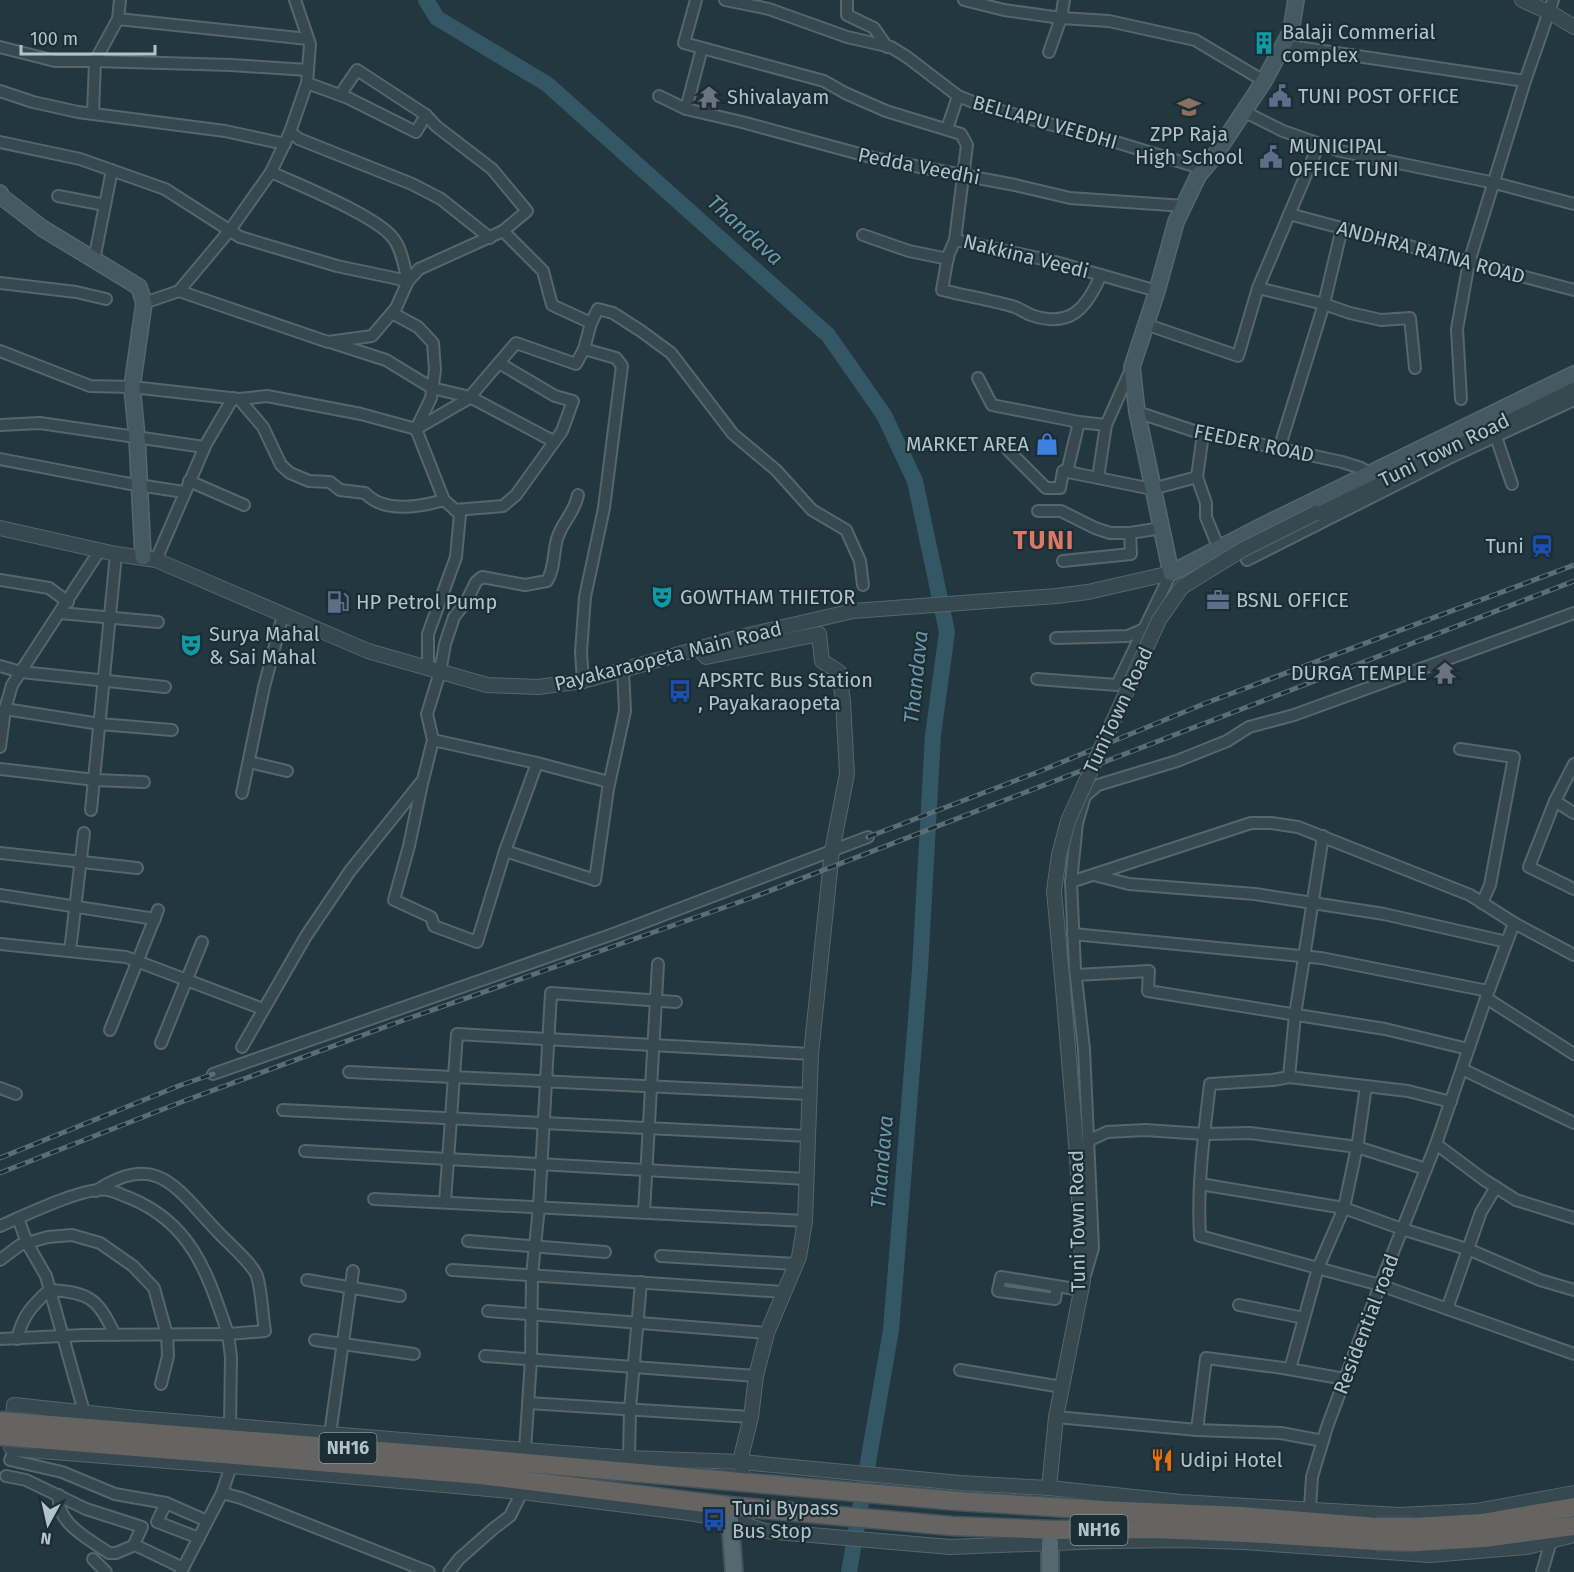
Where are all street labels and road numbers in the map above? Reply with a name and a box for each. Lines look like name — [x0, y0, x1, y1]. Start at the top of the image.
street label: BELLAPU VEEDHI — [970, 90, 1120, 154]
street label: Pedda Veedhi — [856, 142, 982, 190]
street label: ANDHRA RATNA ROAD — [1334, 215, 1528, 289]
street label: Nakkina Veedi — [961, 229, 1091, 283]
street label: Tuni Town Road — [1375, 408, 1513, 492]
street label: FEEDER ROAD — [1192, 419, 1316, 467]
street label: Payakaraopeta Main Road — [552, 616, 784, 696]
street label: TuniTown Road — [1078, 643, 1158, 777]
street label: Tuni Town Road — [1064, 1150, 1090, 1292]
street label: Residential road — [1328, 1250, 1404, 1398]
road number: NH16 — [320, 1433, 376, 1463]
road number: NH16 — [1070, 1515, 1128, 1545]

